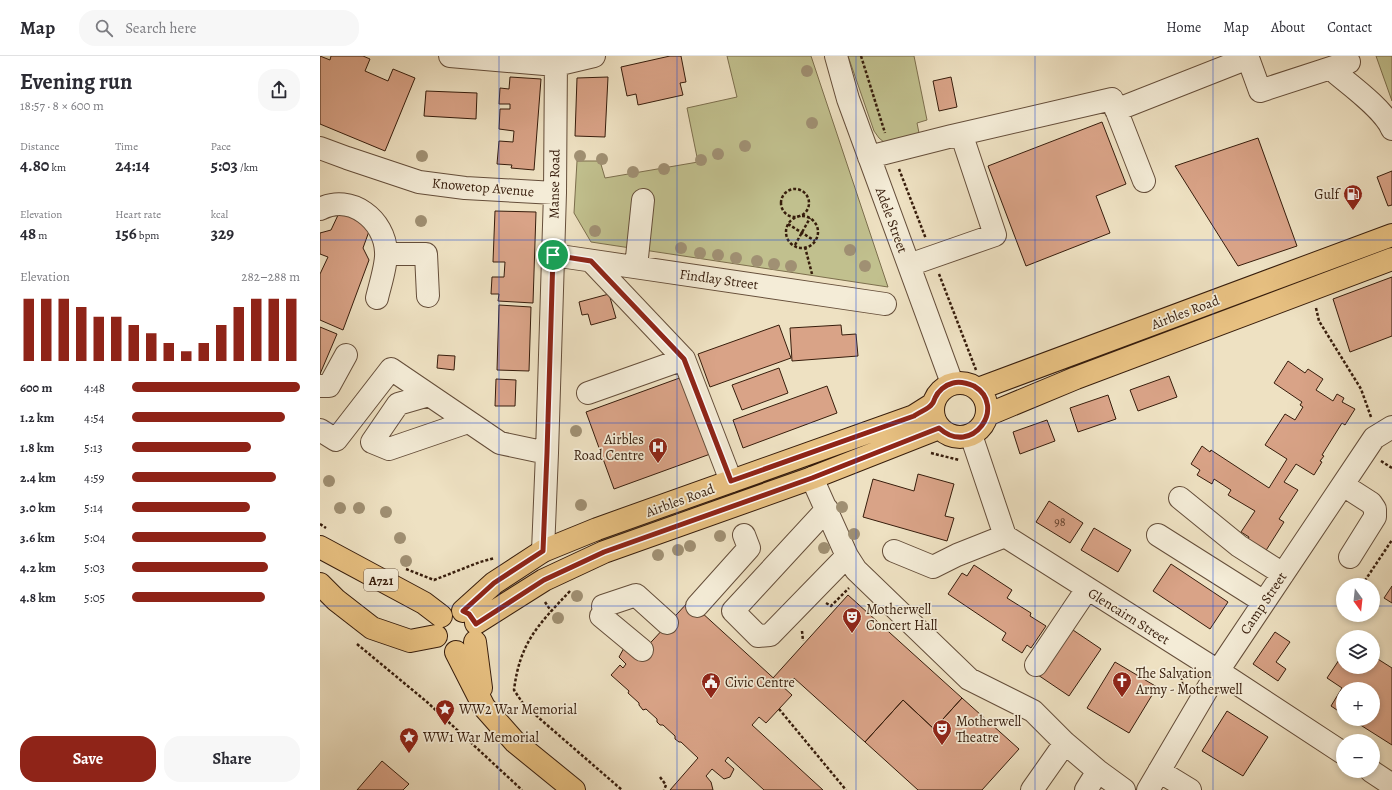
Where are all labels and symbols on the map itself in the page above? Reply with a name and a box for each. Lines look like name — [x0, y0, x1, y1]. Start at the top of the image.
street label: Manse Road — [544, 148, 565, 219]
street label: Knowetop Avenue — [431, 174, 535, 201]
fuel station icon: Gulf — [1342, 183, 1364, 211]
street label: Adele Street — [871, 184, 912, 256]
place label: Gulf — [1314, 185, 1341, 204]
pin — [536, 238, 570, 272]
street label: Findlay Street — [678, 265, 760, 294]
street label: Airbles Road — [1147, 291, 1222, 335]
place label: Airbles Road Centre — [574, 430, 644, 465]
hospital icon: Airbles Road Centre — [647, 436, 669, 464]
street label: Airbles Road — [642, 479, 717, 522]
house number: 98 — [1054, 514, 1066, 530]
street label: Camp Street — [1236, 568, 1291, 638]
road number: A721 — [364, 569, 398, 591]
north arrow — [1336, 578, 1380, 622]
street label: Glencairn Street — [1084, 584, 1174, 649]
place label: Motherwell Concert Hall — [866, 600, 938, 635]
theatre icon: Motherwell Concert Hall — [841, 606, 863, 634]
place label: The Salvation Army - Motherwell — [1135, 664, 1243, 699]
church icon: The Salvation Army - Motherwell — [1111, 670, 1133, 698]
public building icon: Civic Centre — [700, 671, 722, 699]
place label: Civic Centre — [725, 673, 795, 692]
place icon: WW2 War Memorial — [434, 698, 456, 726]
place label: WW2 War Memorial — [458, 700, 577, 719]
place label: Motherwell Theatre — [956, 712, 1022, 747]
theatre icon: Motherwell Theatre — [931, 718, 953, 746]
place icon: WW1 War Memorial — [398, 726, 420, 754]
place label: WW1 War Memorial — [422, 728, 540, 747]

